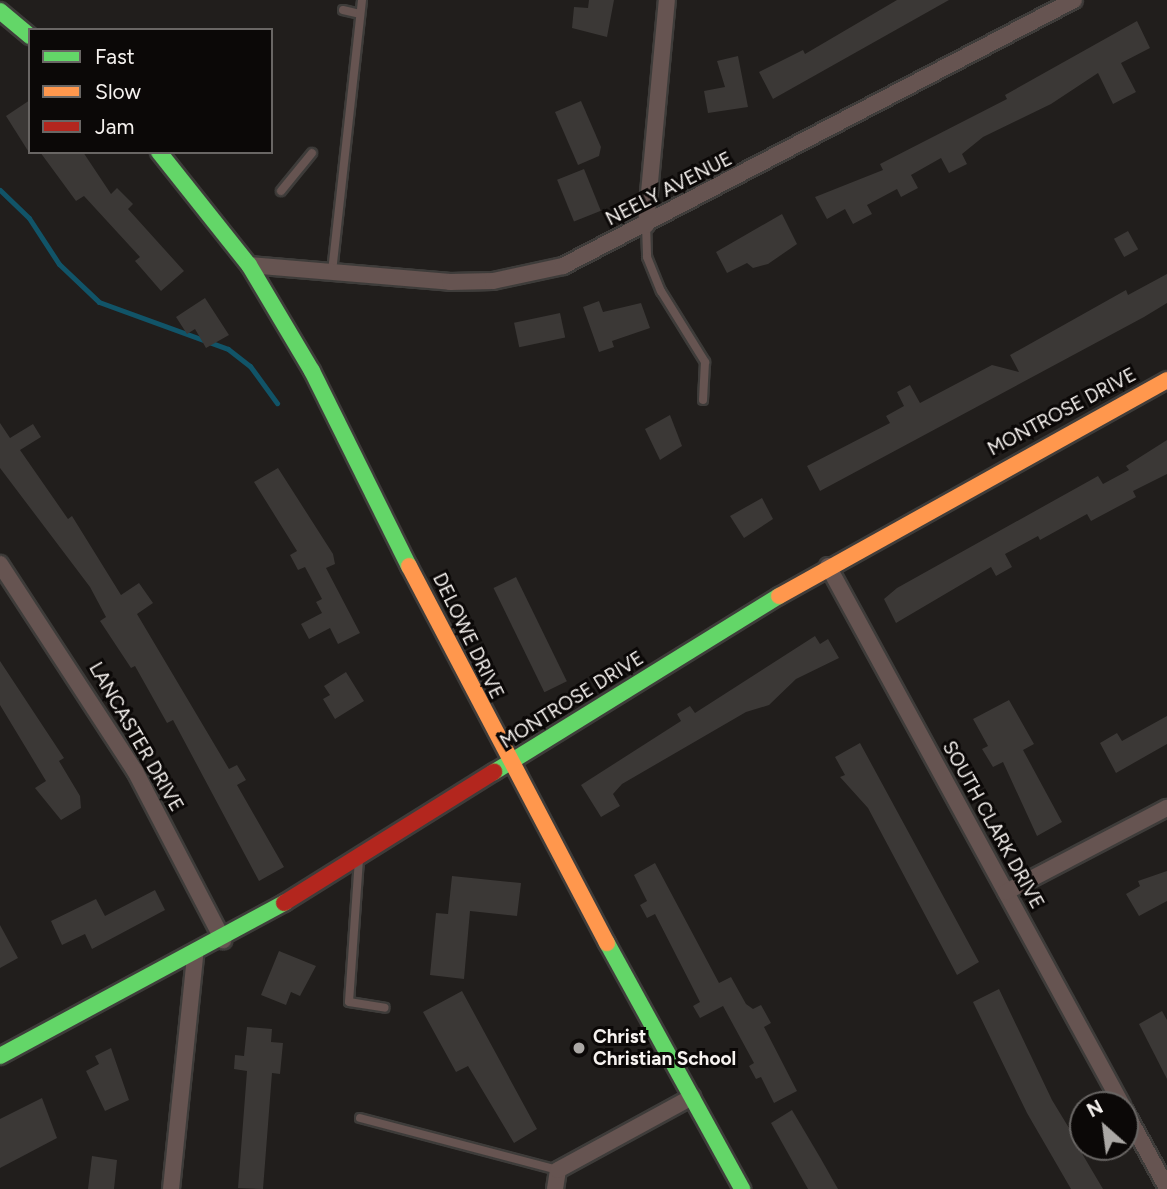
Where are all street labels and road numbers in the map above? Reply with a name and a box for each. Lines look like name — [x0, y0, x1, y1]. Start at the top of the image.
street label: NEELY AVENUE — [602, 147, 736, 231]
street label: MONTROSE DRIVE — [984, 363, 1140, 461]
street label: DELOWE DRIVE — [428, 569, 508, 703]
street label: MONTROSE DRIVE — [496, 647, 648, 753]
street label: LANCASTER DRIVE — [84, 658, 188, 816]
street label: SOUTH CLARK DRIVE — [937, 737, 1049, 913]

